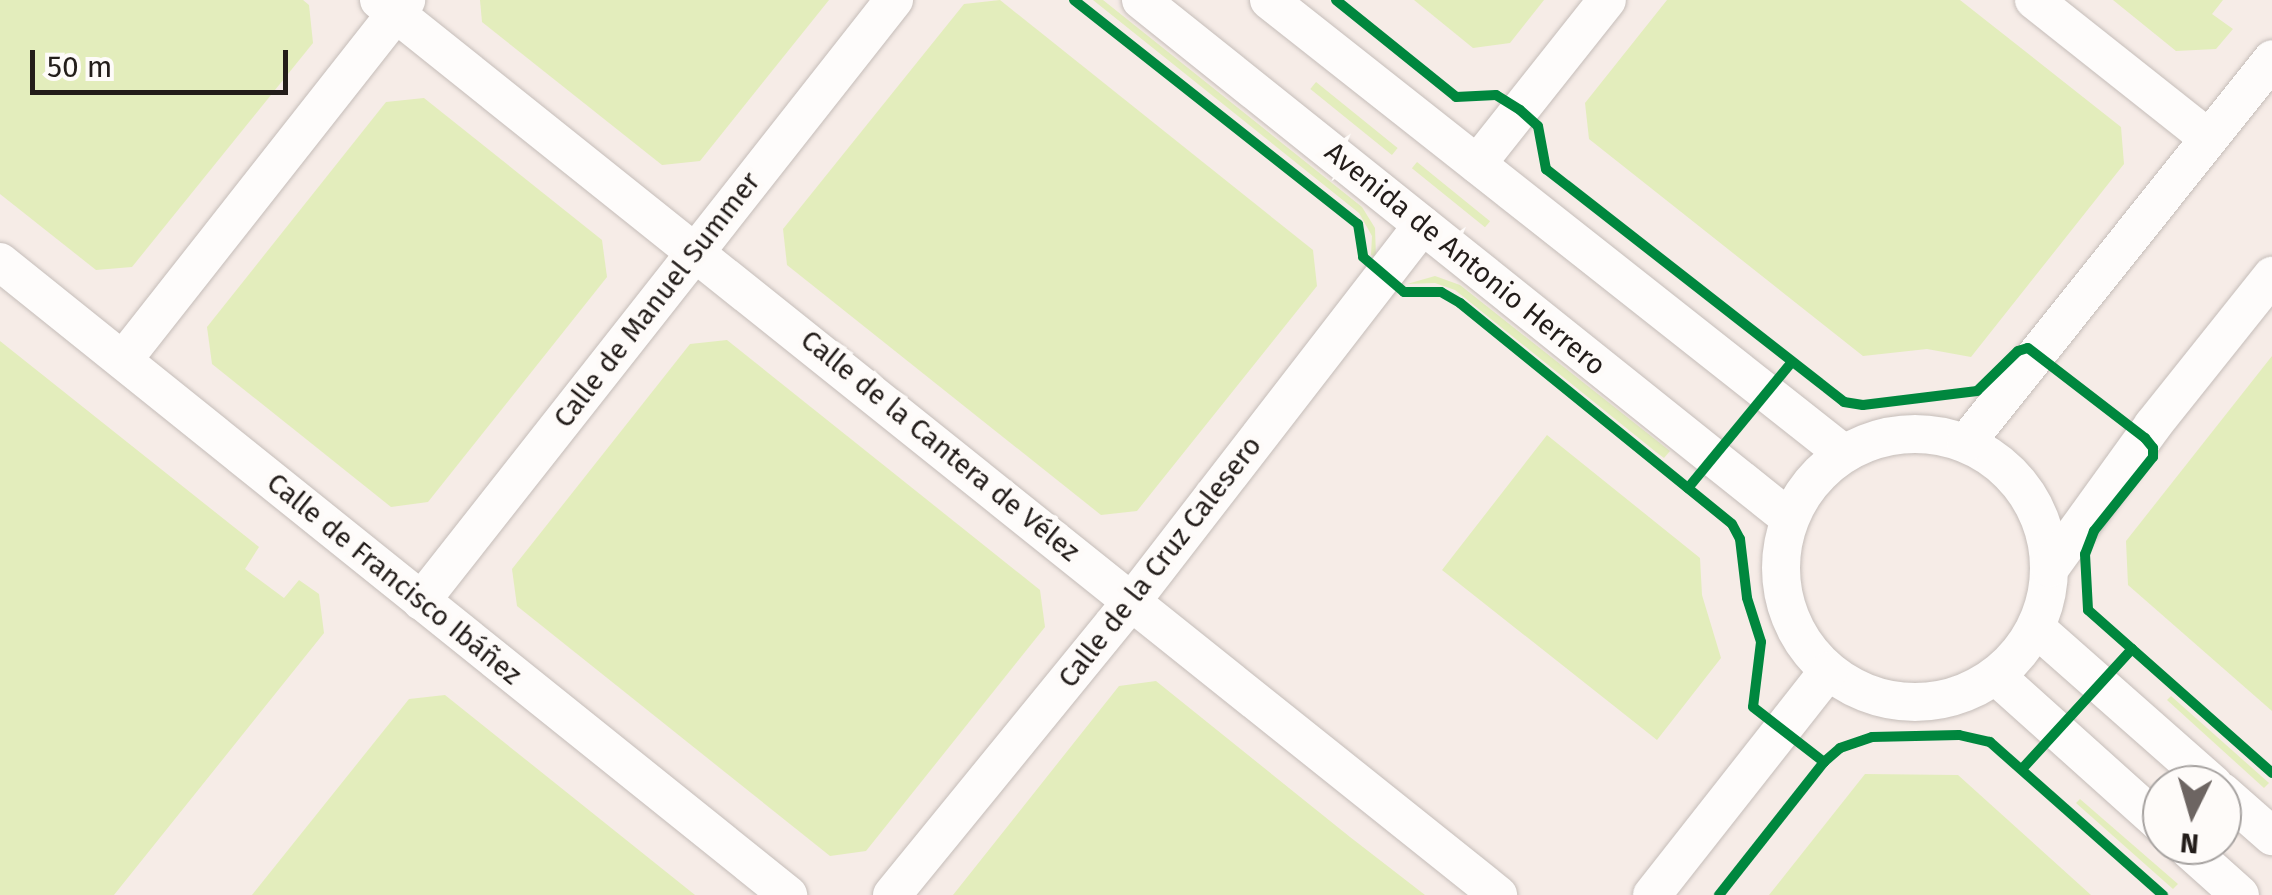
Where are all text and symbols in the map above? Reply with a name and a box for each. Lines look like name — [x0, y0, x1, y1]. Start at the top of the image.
scale bar — [35, 30, 292, 92]
text: 50 m — [47, 49, 112, 85]
street label: Avenida de Antonio Herrero — [1318, 135, 1612, 383]
street label: Calle de Manuel Summer — [547, 166, 767, 434]
street label: Calle de la Cantera de Vélez — [794, 323, 1086, 569]
street label: Calle de la Cruz Calesero — [1051, 430, 1269, 694]
street label: Calle de Francisco Ibáñez — [260, 466, 528, 692]
north arrow — [2142, 765, 2242, 865]
text: N — [2179, 826, 2200, 861]

